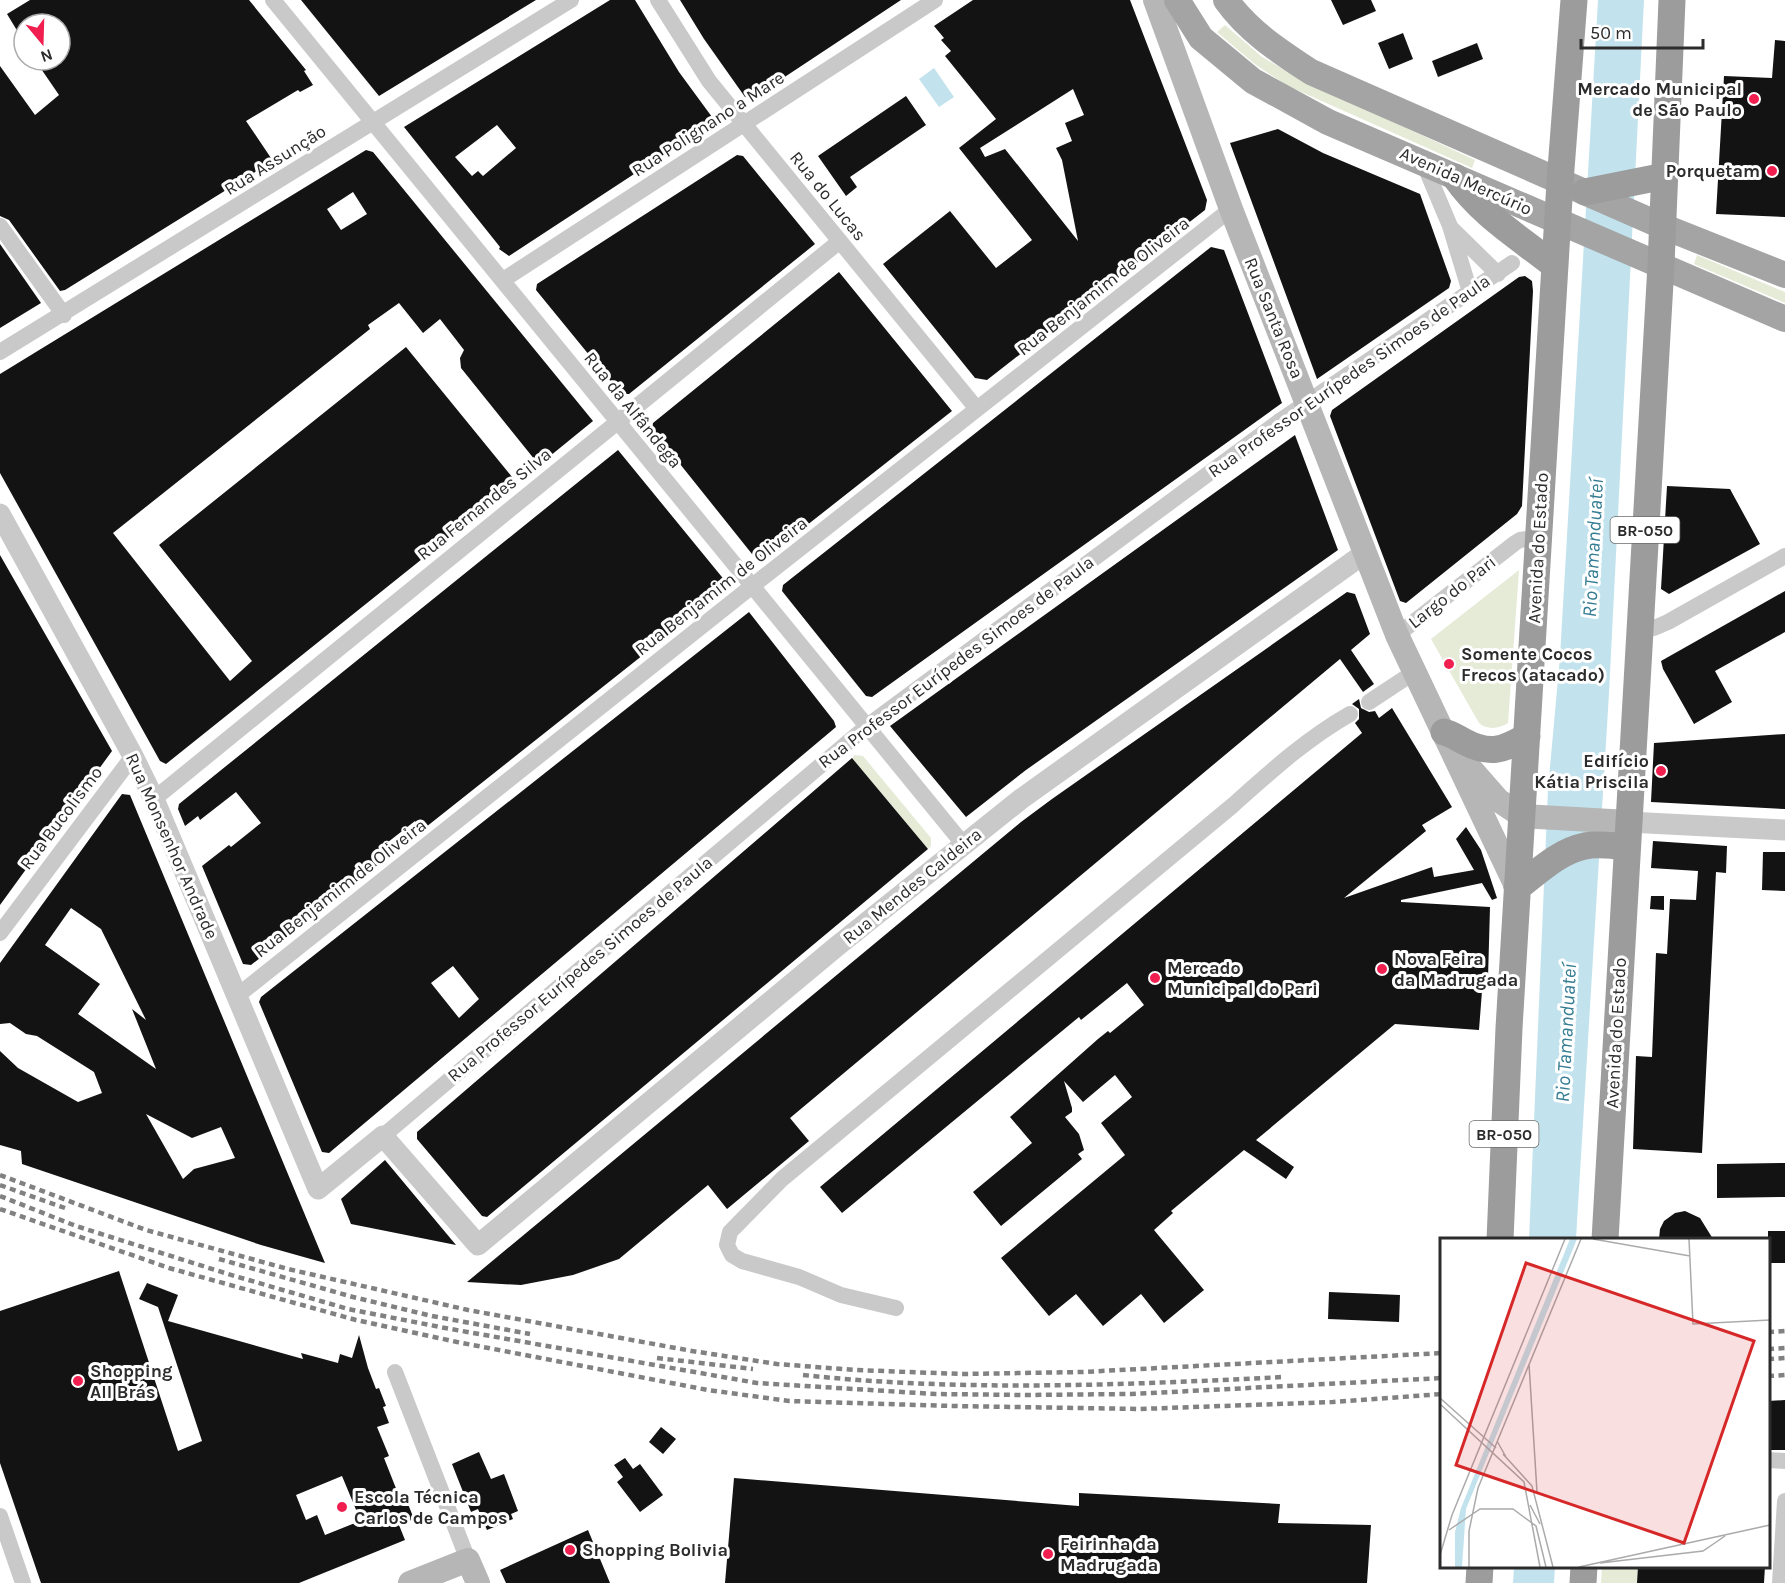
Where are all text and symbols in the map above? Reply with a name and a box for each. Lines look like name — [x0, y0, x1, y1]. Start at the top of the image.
north arrow — [12, 12, 72, 72]
scale bar — [1581, 12, 1702, 50]
text: 50 m — [1590, 22, 1632, 44]
text: N — [38, 45, 55, 67]
street label: Rua Polignano a Mare — [628, 66, 788, 182]
place label: Mercado Municipal de São Paulo — [1577, 78, 1742, 121]
marker: Mercado Municipal de São Paulo — [1747, 92, 1761, 106]
street label: Rua Assunção — [220, 120, 330, 200]
street label: Avenida Mercúrio — [1397, 142, 1535, 220]
street label: Rua do Lucas — [785, 147, 871, 245]
place label: Porquetam — [1666, 160, 1760, 182]
marker: Porquetam — [1765, 164, 1779, 178]
street label: Rua Benjamim de Oliveira — [1012, 212, 1194, 360]
street label: Rua Santa Rosa — [1240, 254, 1308, 382]
street label: Rua Professor Eurípedes Simoes de Paula — [1204, 270, 1494, 482]
street label: Rua da Alfândega — [579, 347, 687, 473]
street label: Rua Fernandes Silva — [412, 443, 556, 565]
street label: Avenida do Estado — [1523, 472, 1553, 624]
water label: Rio Tamanduateí — [1578, 475, 1608, 618]
street label: Rua Benjamim de Oliveira — [630, 512, 812, 660]
road number: BR-050 — [1610, 517, 1680, 543]
street label: Rua Professor Eurípedes Simoes de Paula — [814, 551, 1098, 773]
street label: Largo do Pari — [1404, 551, 1500, 633]
place label: Somente Cocos Frecos (atacado) — [1461, 643, 1605, 686]
marker: Somente Cocos Frecos (atacado) — [1442, 657, 1456, 671]
street label: Rua Monsenhor Andrade — [121, 750, 223, 942]
place label: Edifício Kátia Priscila — [1534, 750, 1649, 793]
street label: Rua Bucolismo — [15, 762, 107, 874]
marker: Edifício Kátia Priscila — [1654, 764, 1668, 778]
street label: Rua Benjamim de Oliveira — [249, 814, 431, 962]
street label: Rua Mendes Caldeira — [838, 823, 986, 949]
street label: Rua Professor Eurípedes Simoes de Paula — [443, 851, 717, 1087]
place label: Nova Feira da Madrugada — [1394, 948, 1518, 991]
place label: Mercado Municipal do Pari — [1167, 957, 1318, 1000]
street label: Avenida do Estado — [1601, 957, 1631, 1109]
water label: Rio Tamanduateí — [1551, 960, 1581, 1103]
marker: Nova Feira da Madrugada — [1375, 962, 1389, 976]
marker: Mercado Municipal do Pari — [1148, 971, 1162, 985]
road number: BR-050 — [1470, 1121, 1538, 1147]
inset map — [1440, 1238, 1770, 1568]
place label: Shopping All Brás — [90, 1360, 173, 1403]
marker: Shopping All Brás — [71, 1374, 85, 1388]
place label: Escola Técnica Carlos de Campos — [354, 1486, 508, 1529]
marker: Escola Técnica Carlos de Campos — [335, 1500, 349, 1514]
place label: Feirinha da Madrugada — [1060, 1533, 1158, 1576]
place label: Shopping Bolivia — [582, 1539, 728, 1561]
marker: Shopping Bolivia — [563, 1543, 577, 1557]
marker: Feirinha da Madrugada — [1041, 1547, 1055, 1561]

